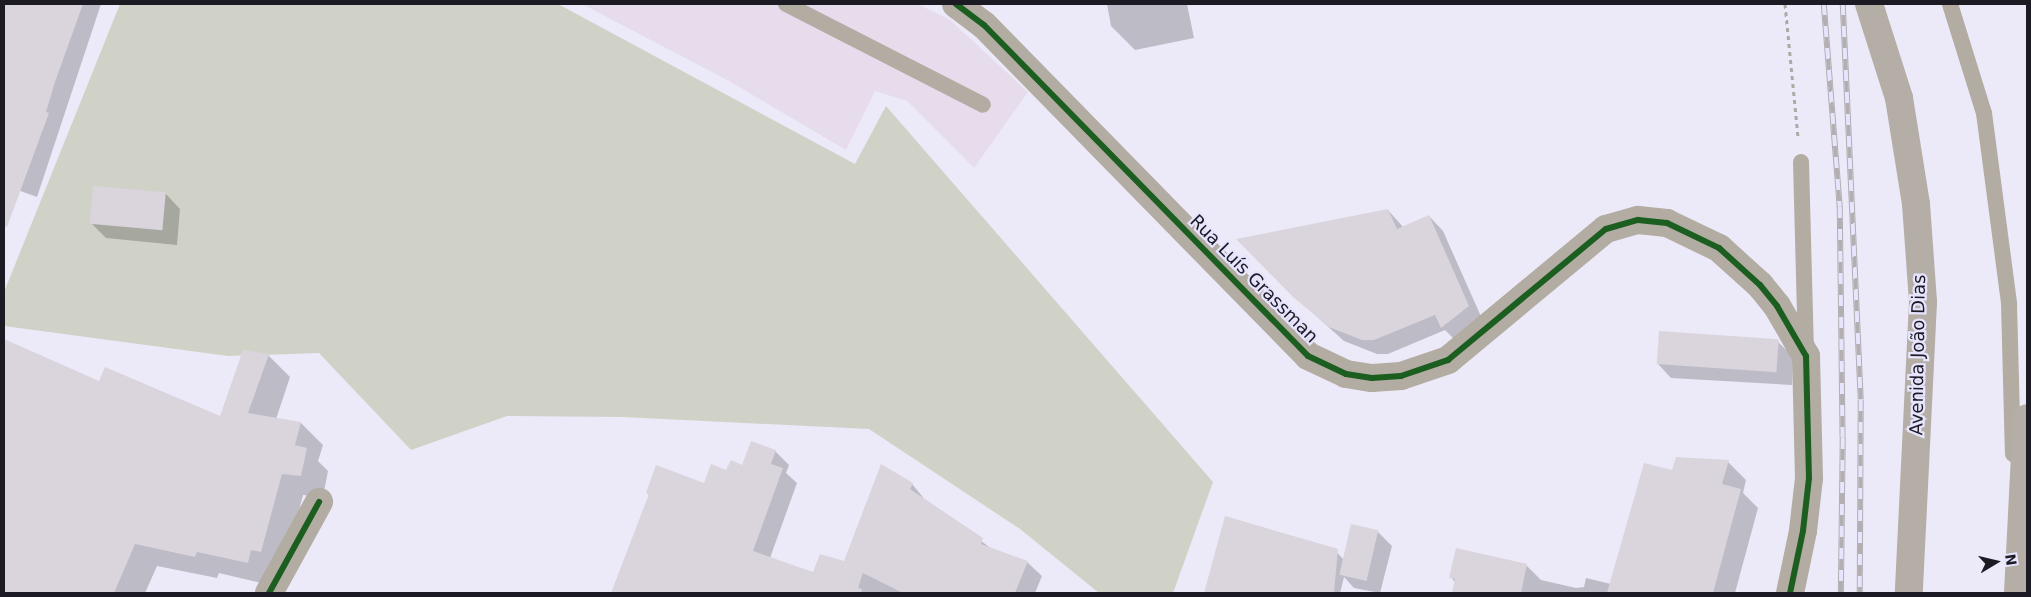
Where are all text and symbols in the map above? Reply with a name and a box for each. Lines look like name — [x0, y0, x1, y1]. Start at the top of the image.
street label: Rua Luís Grassman — [1185, 210, 1323, 348]
street label: Avenida João Dias — [1906, 274, 1930, 436]
north arrow — [1971, 537, 2021, 587]
text: N — [2002, 553, 2020, 567]

